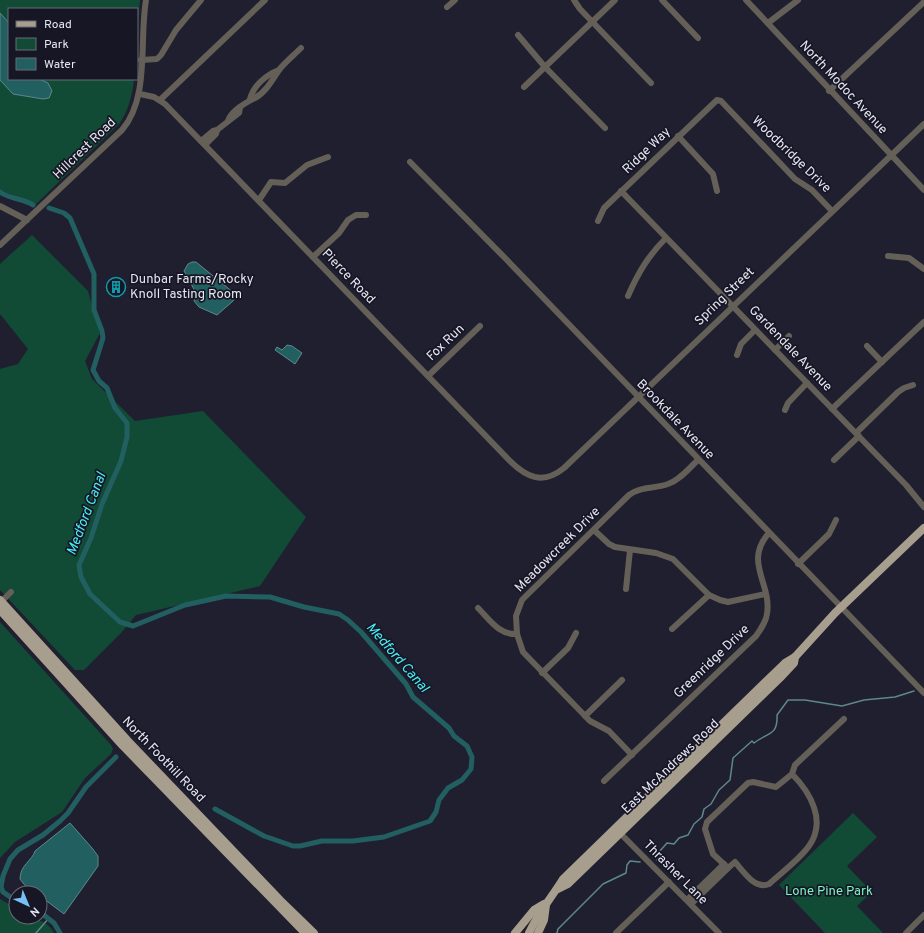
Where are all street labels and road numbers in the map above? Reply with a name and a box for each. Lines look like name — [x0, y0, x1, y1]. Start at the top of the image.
street label: North Modoc Avenue — [796, 38, 890, 138]
street label: Woodbridge Drive — [748, 113, 834, 197]
street label: Hillcrest Road — [50, 115, 120, 183]
street label: Ridge Way — [620, 124, 674, 178]
street label: Pierce Road — [318, 246, 378, 308]
street label: Spring Street — [692, 264, 758, 330]
street label: Gardendale Avenue — [745, 303, 835, 395]
street label: Fox Run — [424, 321, 468, 365]
street label: Brookdale Avenue — [633, 377, 717, 463]
street label: Meadowcreek Drive — [512, 504, 604, 596]
street label: Greenridge Drive — [671, 622, 753, 702]
street label: North Foothill Road — [118, 714, 208, 806]
street label: East McAndrews Road — [619, 716, 723, 818]
street label: Thrasher Lane — [640, 838, 710, 908]

